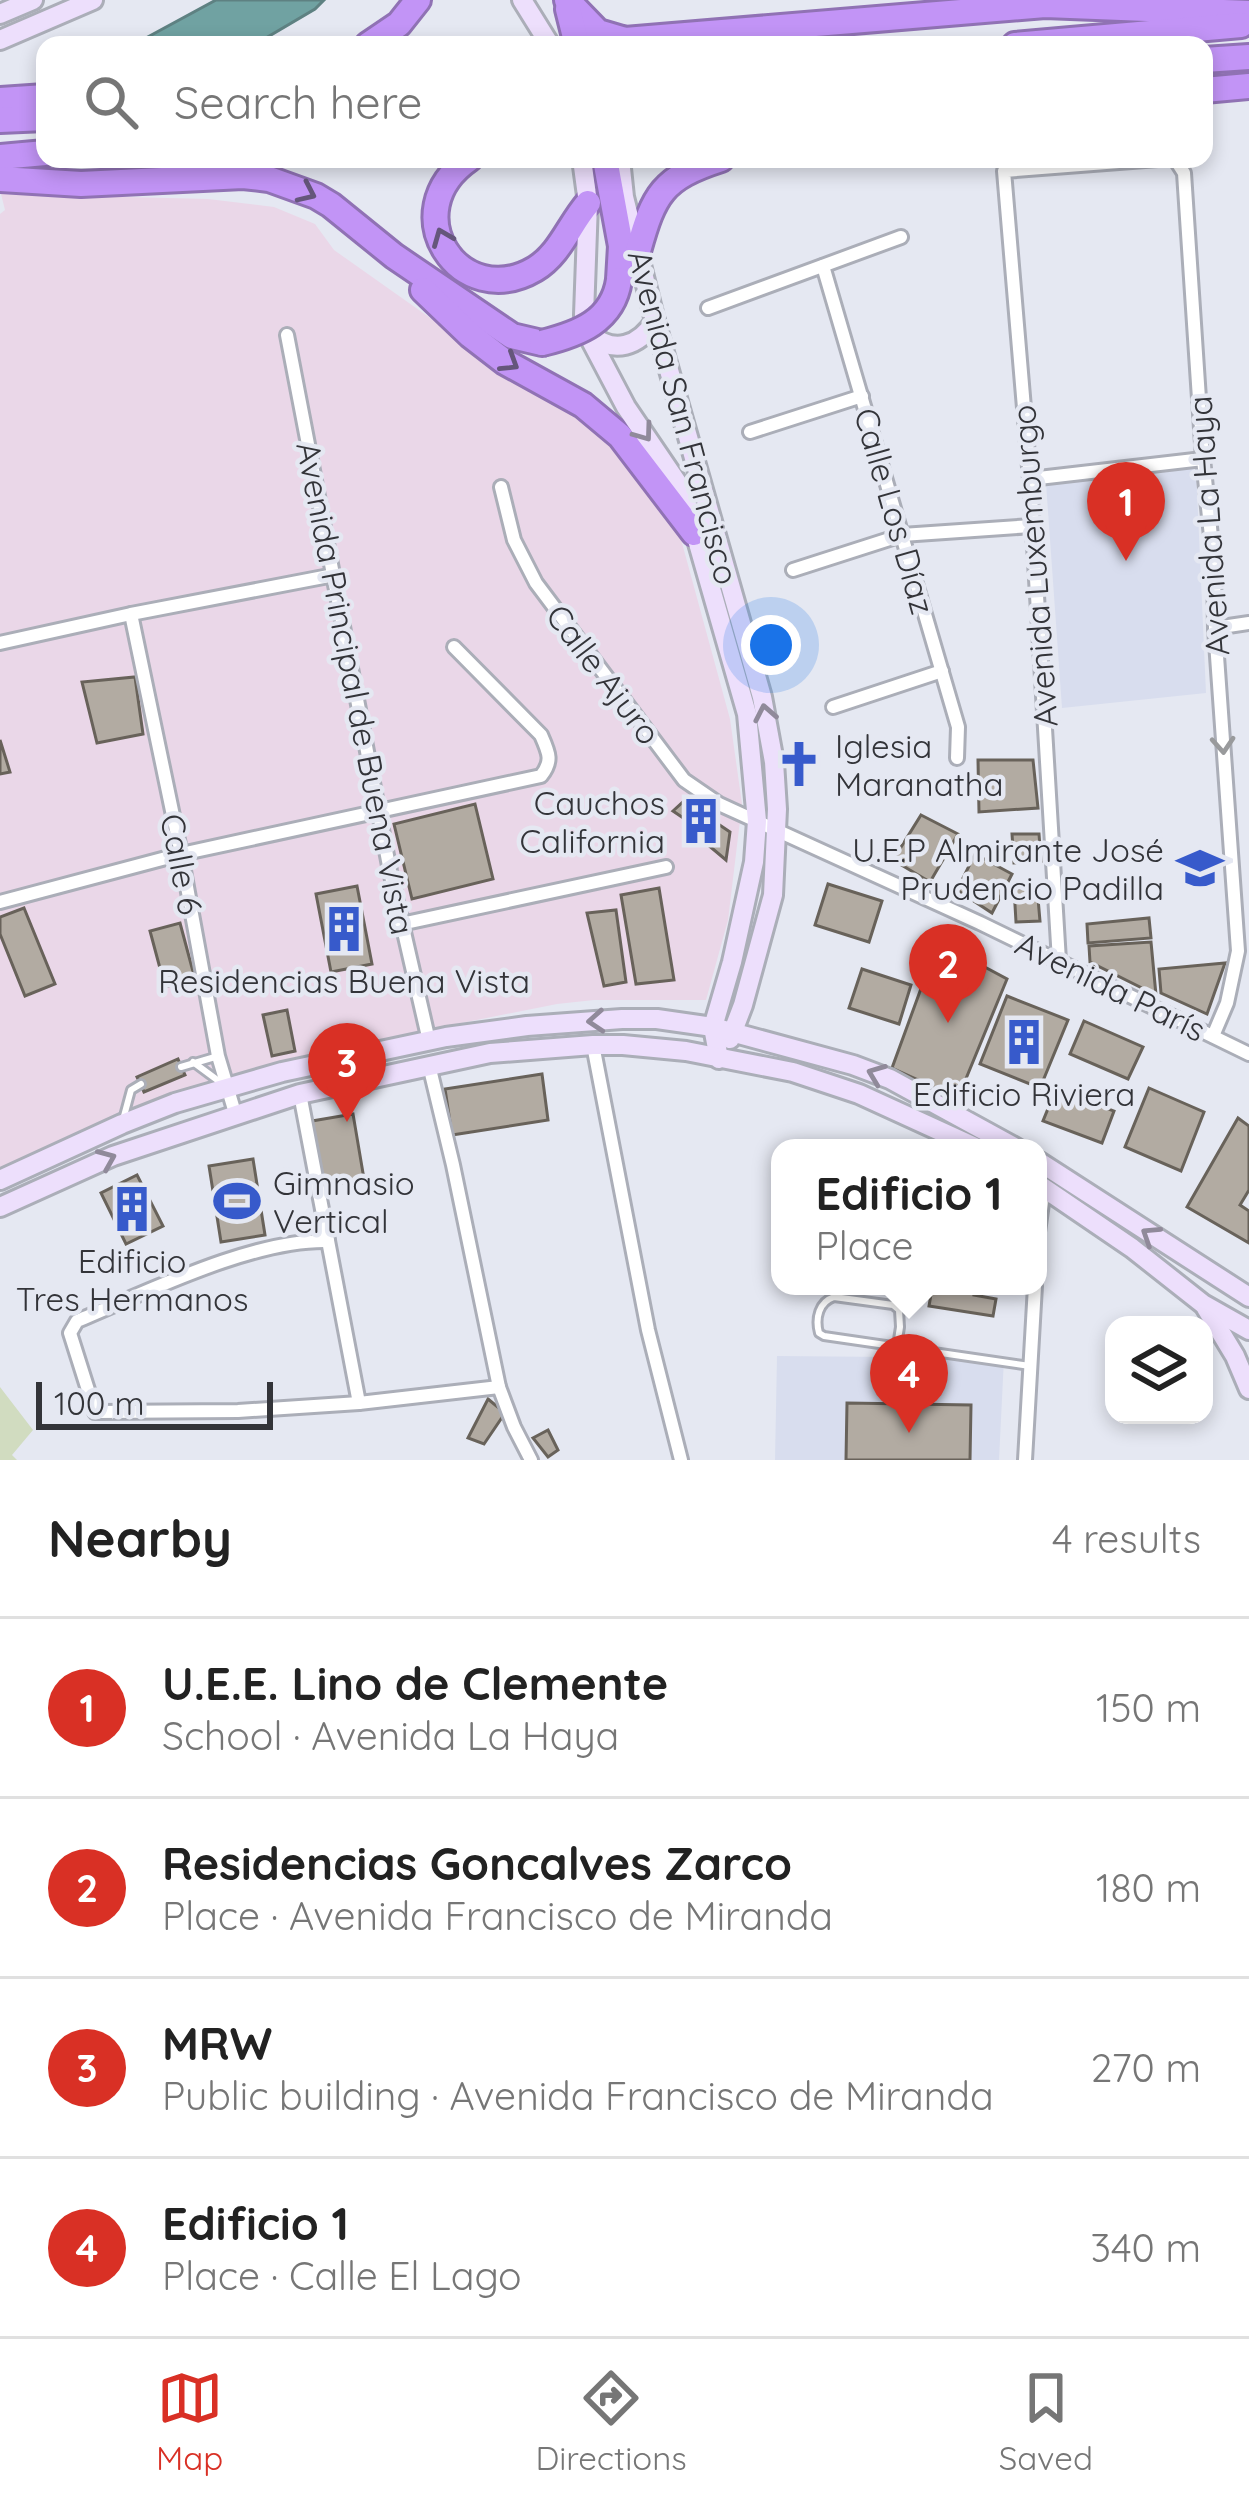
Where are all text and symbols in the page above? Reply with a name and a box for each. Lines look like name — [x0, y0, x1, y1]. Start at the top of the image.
search box — [36, 36, 1213, 168]
icon: search — [78, 69, 144, 135]
text: Search here — [174, 74, 422, 130]
one-way arrow — [295, 179, 316, 202]
one-way arrow — [433, 228, 457, 249]
street label: Avenida San Francisco — [620, 245, 748, 589]
one-way arrow — [497, 349, 519, 371]
street label: Avenida La Haya — [1178, 395, 1238, 657]
street label: Calle Los Díaz — [846, 403, 944, 619]
street label: Avenida Luxemburgo — [1002, 403, 1066, 729]
one-way arrow — [629, 420, 651, 441]
street label: Avenida Principal de Buena Vista — [288, 438, 424, 938]
pin: 1 — [1087, 462, 1165, 561]
street label: Calle Ajuro — [538, 596, 670, 752]
your location — [741, 615, 801, 675]
one-way arrow — [753, 703, 779, 723]
place label: Iglesia Maranatha — [835, 725, 1004, 804]
one-way arrow — [1210, 736, 1236, 755]
church icon: Iglesia Maranatha — [774, 739, 824, 789]
place label: Cauchos California — [519, 782, 665, 861]
building icon: Cauchos California — [676, 796, 726, 846]
street label: Calle 6 — [152, 810, 212, 918]
place label: U.E.P Almirante José Prudencio Padilla — [852, 829, 1164, 908]
school or university icon: U.E.P Almirante José Prudencio Padilla — [1175, 843, 1225, 893]
building icon: Residencias Buena Vista — [319, 904, 369, 954]
street label: Avenida París — [1009, 922, 1213, 1050]
pin: 2 — [909, 924, 987, 1023]
place label: Residencias Buena Vista — [158, 960, 530, 1001]
one-way arrow — [586, 1008, 605, 1034]
building icon: Edificio Riviera — [999, 1017, 1049, 1067]
pin: 3 — [308, 1023, 386, 1122]
one-way arrow — [866, 1063, 887, 1088]
place label: Edificio Riviera — [913, 1073, 1135, 1114]
popup — [771, 1139, 1047, 1295]
one-way arrow — [95, 1149, 116, 1173]
place label: Gimnasio Vertical — [273, 1162, 415, 1241]
text: Edificio 1 — [816, 1165, 1002, 1221]
sports icon: Gimnasio Vertical — [212, 1176, 262, 1226]
building icon: Edificio Tres Hermanos — [107, 1184, 157, 1234]
text: Place — [816, 1221, 914, 1270]
one-way arrow — [1141, 1228, 1163, 1250]
place label: Edificio Tres Hermanos — [16, 1240, 248, 1319]
map controls — [1105, 1316, 1213, 1424]
button: layers — [1105, 1316, 1213, 1424]
pin: 4 — [870, 1334, 948, 1433]
scale bar — [36, 1376, 273, 1429]
text: 100 m — [54, 1382, 145, 1423]
text: Nearby — [48, 1506, 232, 1570]
text: 4 results — [1052, 1514, 1201, 1563]
text: U.E.E. Lino de Clemente — [162, 1655, 668, 1711]
text: 1 — [79, 1683, 95, 1732]
text: 150 m — [1096, 1683, 1201, 1732]
text: School · Avenida La Haya — [162, 1711, 619, 1760]
text: Residencias Goncalves Zarco — [162, 1835, 792, 1891]
text: 2 — [76, 1863, 98, 1912]
text: 180 m — [1096, 1863, 1201, 1912]
text: Place · Avenida Francisco de Miranda — [162, 1891, 833, 1940]
text: MRW — [162, 2015, 272, 2071]
text: 3 — [77, 2043, 97, 2092]
text: 270 m — [1091, 2043, 1201, 2092]
text: Public building · Avenida Francisco de Miranda — [162, 2071, 994, 2120]
text: Edificio 1 — [162, 2195, 349, 2251]
text: 4 — [76, 2223, 98, 2272]
text: 340 m — [1091, 2223, 1201, 2272]
text: Place · Calle El Lago — [162, 2251, 522, 2300]
tab: Map — [156, 2365, 223, 2478]
tab: Directions — [535, 2365, 687, 2478]
tab: Saved — [999, 2365, 1093, 2478]

